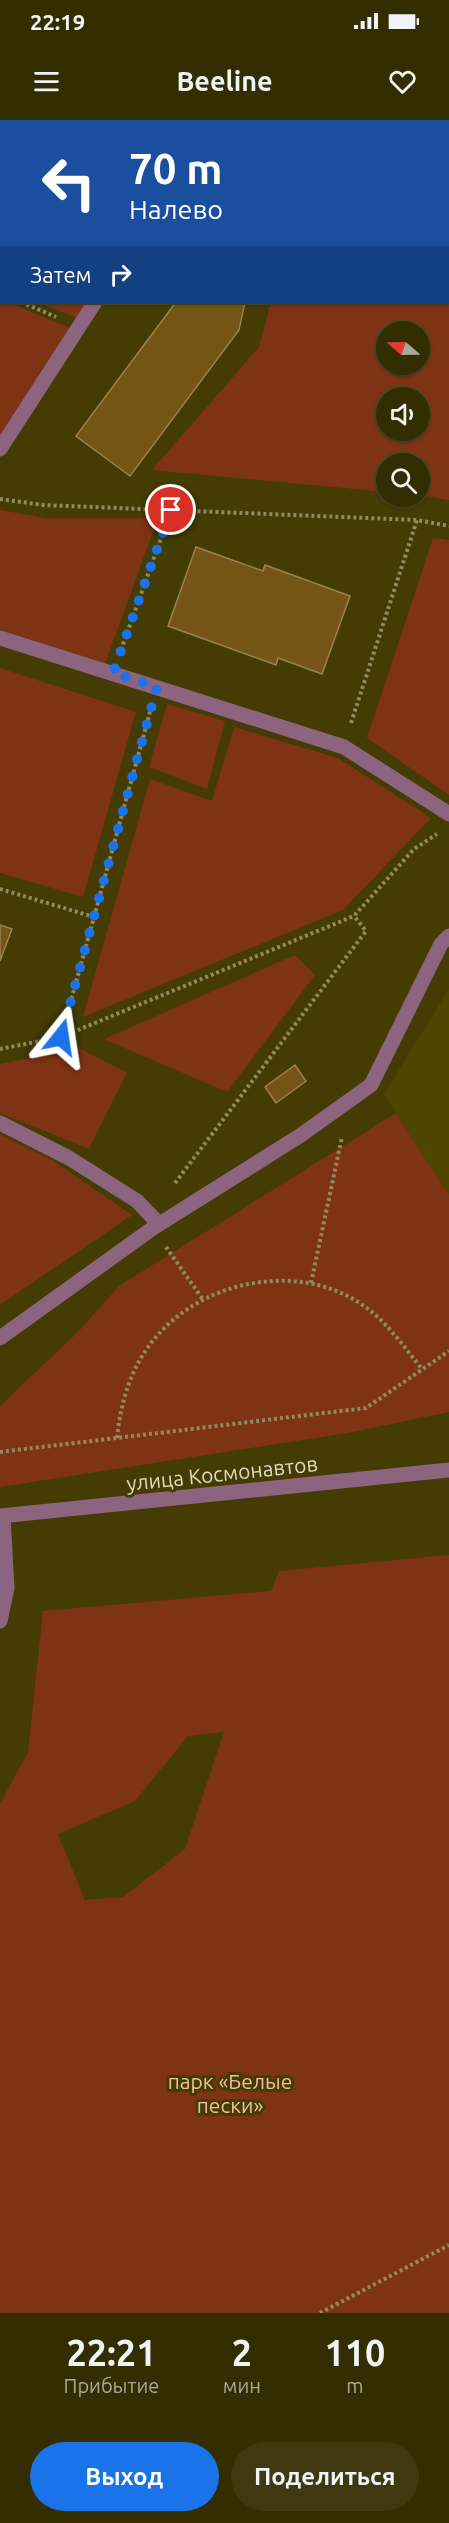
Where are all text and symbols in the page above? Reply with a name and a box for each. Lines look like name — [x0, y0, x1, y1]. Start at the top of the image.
text: 22:19 — [30, 9, 85, 34]
icon: menu — [30, 65, 63, 98]
icon: heart — [386, 65, 419, 98]
text: Beeline — [176, 66, 273, 96]
icon: left — [30, 144, 108, 222]
text: 70 m — [129, 145, 223, 192]
text: Налево — [129, 194, 223, 224]
icon: right — [104, 258, 137, 291]
text: Затем — [30, 262, 92, 287]
north arrow — [376, 321, 430, 375]
map controls — [376, 321, 430, 507]
button: sound — [376, 387, 430, 441]
button: search — [376, 453, 430, 507]
pin — [145, 484, 196, 535]
icon: arrive — [154, 493, 187, 526]
position arrow — [29, 1005, 93, 1069]
street label: улица Космонавтов — [125, 1451, 319, 1495]
park label: парк «Белые пески» — [168, 2069, 292, 2117]
text: 22:21 — [66, 2332, 156, 2373]
text: 2 — [232, 2332, 252, 2373]
text: 110 — [324, 2332, 385, 2373]
text: Прибытие — [64, 2374, 159, 2397]
text: мин — [223, 2374, 261, 2397]
text: m — [346, 2374, 364, 2397]
button: Выход — [30, 2442, 219, 2511]
button: Поделиться — [231, 2442, 419, 2511]

